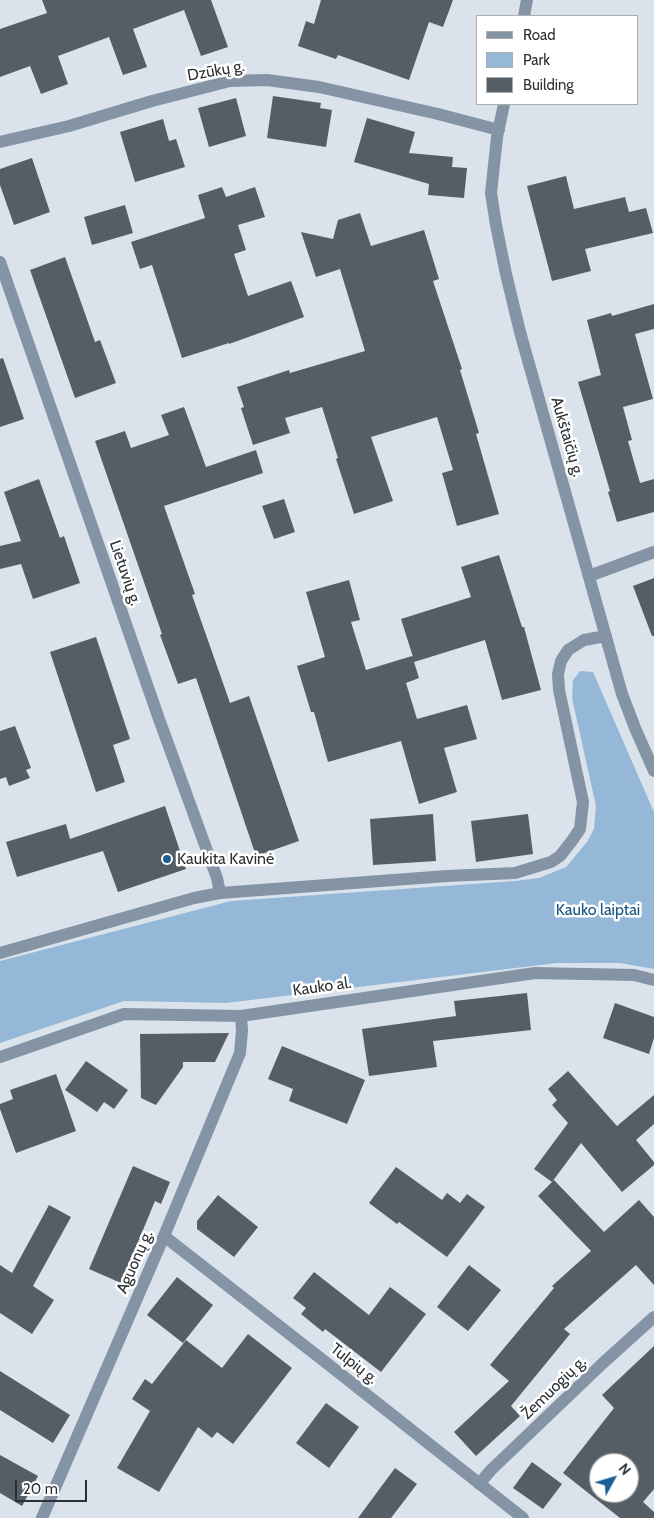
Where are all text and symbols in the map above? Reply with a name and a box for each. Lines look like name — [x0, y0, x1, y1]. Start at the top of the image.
legend — [477, 15, 639, 105]
text: Road — [523, 26, 556, 44]
text: Park — [523, 51, 550, 69]
street label: Dzūkų g. — [186, 57, 246, 85]
text: Building — [523, 76, 574, 94]
street label: Aukštaičių g. — [546, 395, 588, 479]
street label: Lietuvių g. — [105, 538, 145, 608]
place label: Kaukita Kavinė — [177, 849, 274, 869]
marker: Kaukita Kavinė — [161, 853, 173, 865]
park label: Kauko laiptai — [556, 900, 640, 920]
street label: Kauko al. — [291, 973, 353, 1001]
street label: Aguonų g. — [113, 1227, 157, 1297]
street label: Tulpių g. — [326, 1340, 382, 1388]
street label: Žemuogių g. — [518, 1352, 590, 1424]
north arrow — [589, 1453, 639, 1503]
text: N — [615, 1460, 635, 1479]
scale bar — [18, 1470, 90, 1502]
text: 20 m — [23, 1480, 58, 1498]

